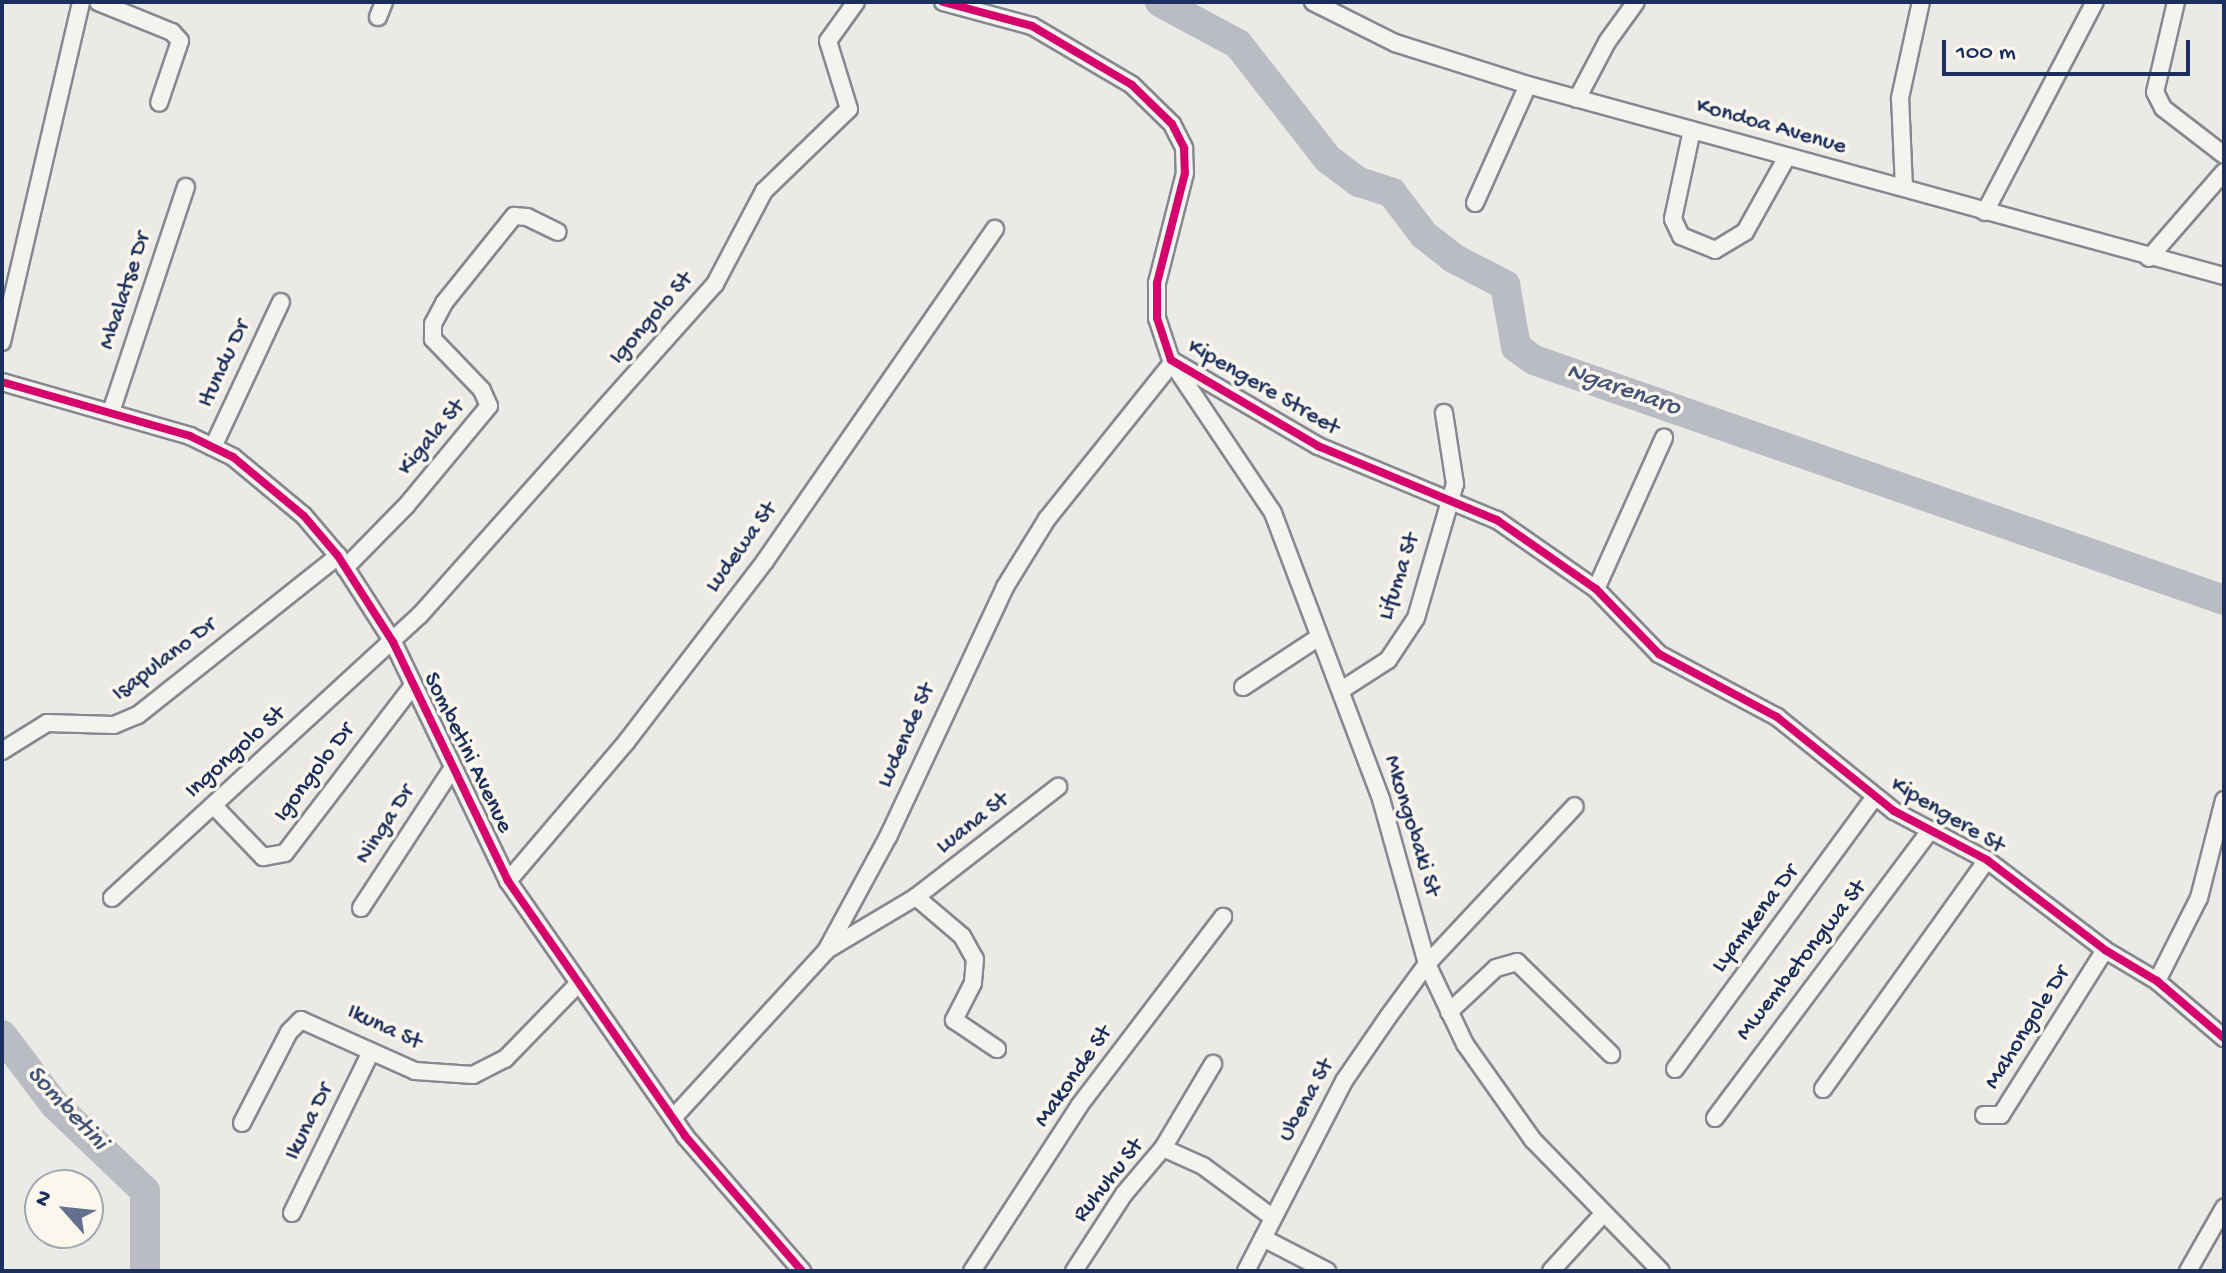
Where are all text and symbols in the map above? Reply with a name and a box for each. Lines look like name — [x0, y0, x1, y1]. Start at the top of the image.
scale bar — [1946, 24, 2194, 74]
text: 100 m — [1956, 39, 2016, 68]
street label: Kondoa Avenue — [1693, 92, 1849, 162]
street label: Mbalatse Dr — [93, 228, 159, 354]
street label: Igongolo St — [604, 267, 700, 371]
street label: Itundu Dr — [192, 316, 258, 412]
street label: Kipengere Street — [1182, 333, 1344, 443]
water label: Ngarenaro — [1562, 357, 1684, 425]
street label: Kigala St — [392, 394, 472, 482]
street label: Ludewa St — [699, 497, 785, 599]
street label: Lifuma St — [1372, 530, 1428, 624]
street label: Isapulano Dr — [107, 611, 223, 709]
street label: Sombetini Avenue — [416, 668, 518, 838]
street label: Ludende St — [871, 679, 943, 793]
street label: Ingongolo St — [180, 700, 292, 806]
street label: Igongolo Dr — [268, 718, 362, 828]
street label: Mkongobaki St — [1376, 752, 1446, 900]
street label: Kipengere St — [1885, 771, 2009, 861]
street label: Ninga Dr — [350, 780, 422, 870]
street label: Luana St — [931, 787, 1015, 861]
street label: Lyamkena Dr — [1706, 859, 1806, 979]
street label: Mwembetongwa St — [1730, 875, 1874, 1047]
street label: Mahongole Dr — [1979, 961, 2077, 1095]
street label: Ikuna St — [342, 998, 426, 1058]
street label: Makonde St — [1028, 1021, 1120, 1133]
street label: Ubena St — [1273, 1055, 1341, 1147]
water label: Sombetini — [19, 1060, 113, 1158]
street label: Ikuna Dr — [279, 1079, 341, 1165]
street label: Ruhuhu St — [1067, 1133, 1151, 1229]
north arrow — [24, 1169, 104, 1249]
text: N — [30, 1187, 59, 1211]

